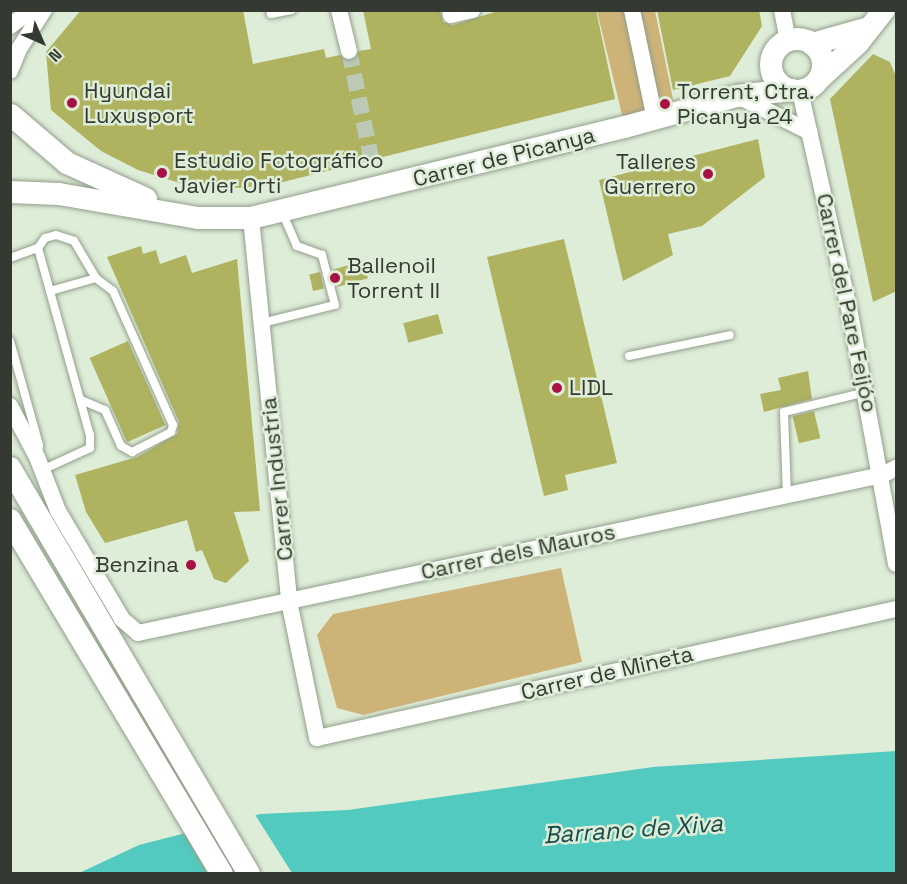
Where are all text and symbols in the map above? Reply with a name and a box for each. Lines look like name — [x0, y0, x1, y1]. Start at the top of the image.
north arrow — [12, 12, 72, 72]
text: N — [44, 44, 66, 66]
place label: Hyundai Luxusport — [84, 77, 194, 128]
place label: Torrent, Ctra. Picanya 24 — [677, 78, 815, 130]
marker: Hyundai Luxusport — [65, 96, 79, 110]
marker: Torrent, Ctra. Picanya 24 — [658, 97, 672, 111]
street label: Carrer de Picanya — [410, 122, 598, 192]
place label: Estudio Fotográfico Javier Orti — [174, 147, 384, 198]
place label: Talleres Guerrero — [604, 148, 696, 200]
marker: Estudio Fotográfico Javier Orti — [155, 166, 169, 180]
marker: Talleres Guerrero — [701, 167, 715, 181]
street label: Carrer del Pare Feijóo — [811, 191, 883, 415]
place label: Ballenoil Torrent II — [347, 252, 440, 304]
marker: Ballenoil Torrent II — [328, 271, 342, 285]
place label: LIDL — [569, 375, 613, 401]
marker: LIDL — [550, 381, 564, 395]
street label: Carrer Industria — [255, 396, 299, 562]
street label: Carrer dels Mauros — [419, 519, 617, 585]
place label: Benzina — [95, 552, 179, 578]
marker: Benzina — [184, 558, 198, 572]
street label: Carrer de Mineta — [518, 640, 696, 706]
water label: Barranc de Xiva — [542, 808, 724, 850]

